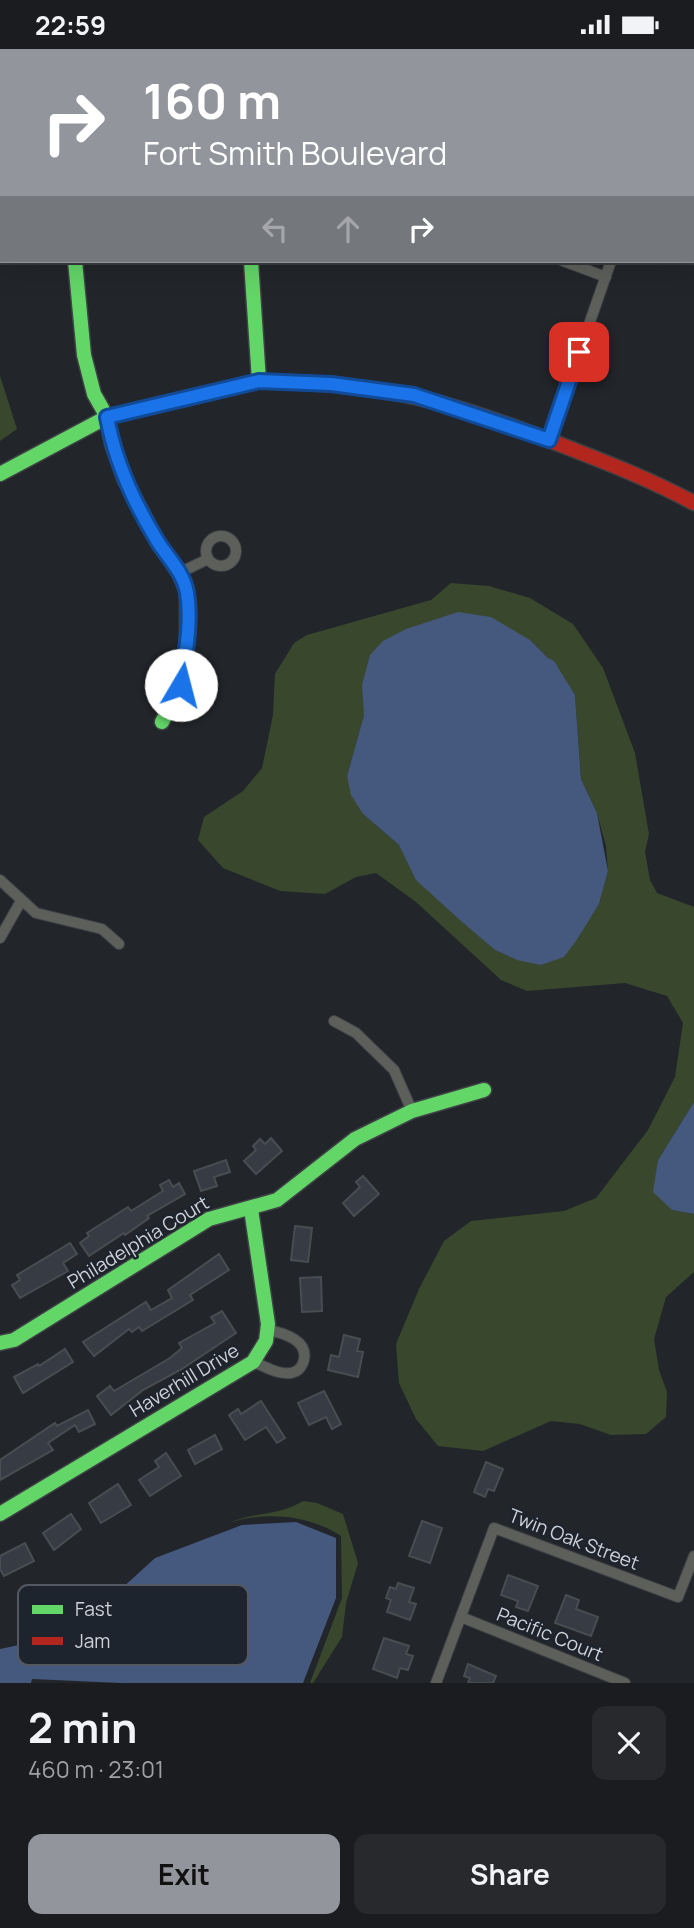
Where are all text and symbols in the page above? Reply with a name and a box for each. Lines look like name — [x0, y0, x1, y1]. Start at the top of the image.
text: 22:59 — [35, 7, 106, 43]
text: 160 m — [143, 67, 281, 134]
icon: right — [28, 77, 119, 168]
text: Fort Smith Boulevard — [143, 131, 447, 175]
icon: left — [256, 210, 294, 248]
icon: ahead — [329, 210, 367, 248]
icon: right — [402, 210, 440, 248]
pin — [549, 322, 609, 382]
icon: arrive — [560, 333, 598, 371]
position arrow — [144, 648, 218, 722]
street label: Philadelphia Court — [62, 1189, 214, 1295]
street label: Haverhill Drive — [124, 1337, 244, 1423]
street label: Twin Oak Street — [505, 1502, 643, 1576]
legend — [18, 1585, 248, 1665]
text: Fast — [75, 1596, 112, 1622]
street label: Pacific Court — [493, 1601, 607, 1667]
text: Jam — [75, 1628, 110, 1654]
text: 2 min — [28, 1698, 137, 1756]
button: close — [592, 1706, 666, 1780]
text: 460 m · 23:01 — [28, 1753, 164, 1785]
button: Exit — [28, 1834, 340, 1914]
button: Share — [354, 1834, 666, 1914]

